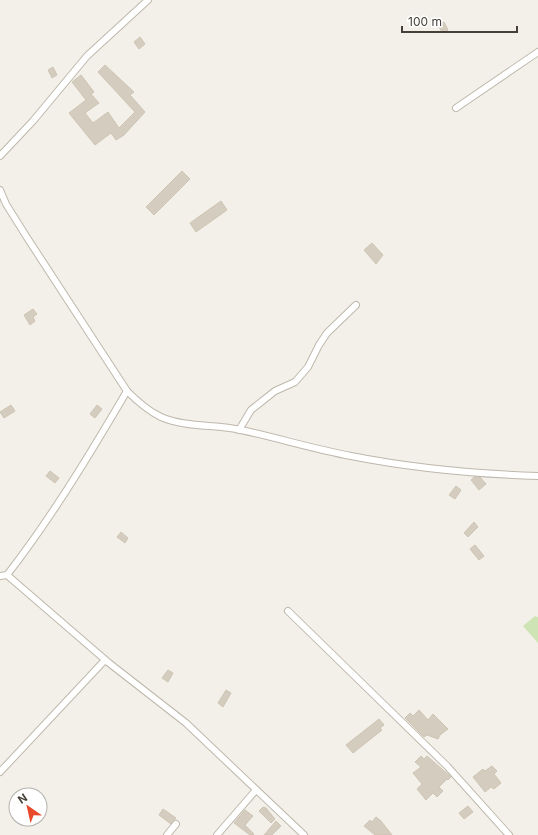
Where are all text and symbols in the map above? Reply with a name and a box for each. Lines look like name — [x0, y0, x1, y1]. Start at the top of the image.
scale bar — [402, 8, 517, 34]
text: 100 m — [408, 14, 442, 29]
north arrow — [8, 787, 48, 827]
text: N — [15, 791, 30, 807]

